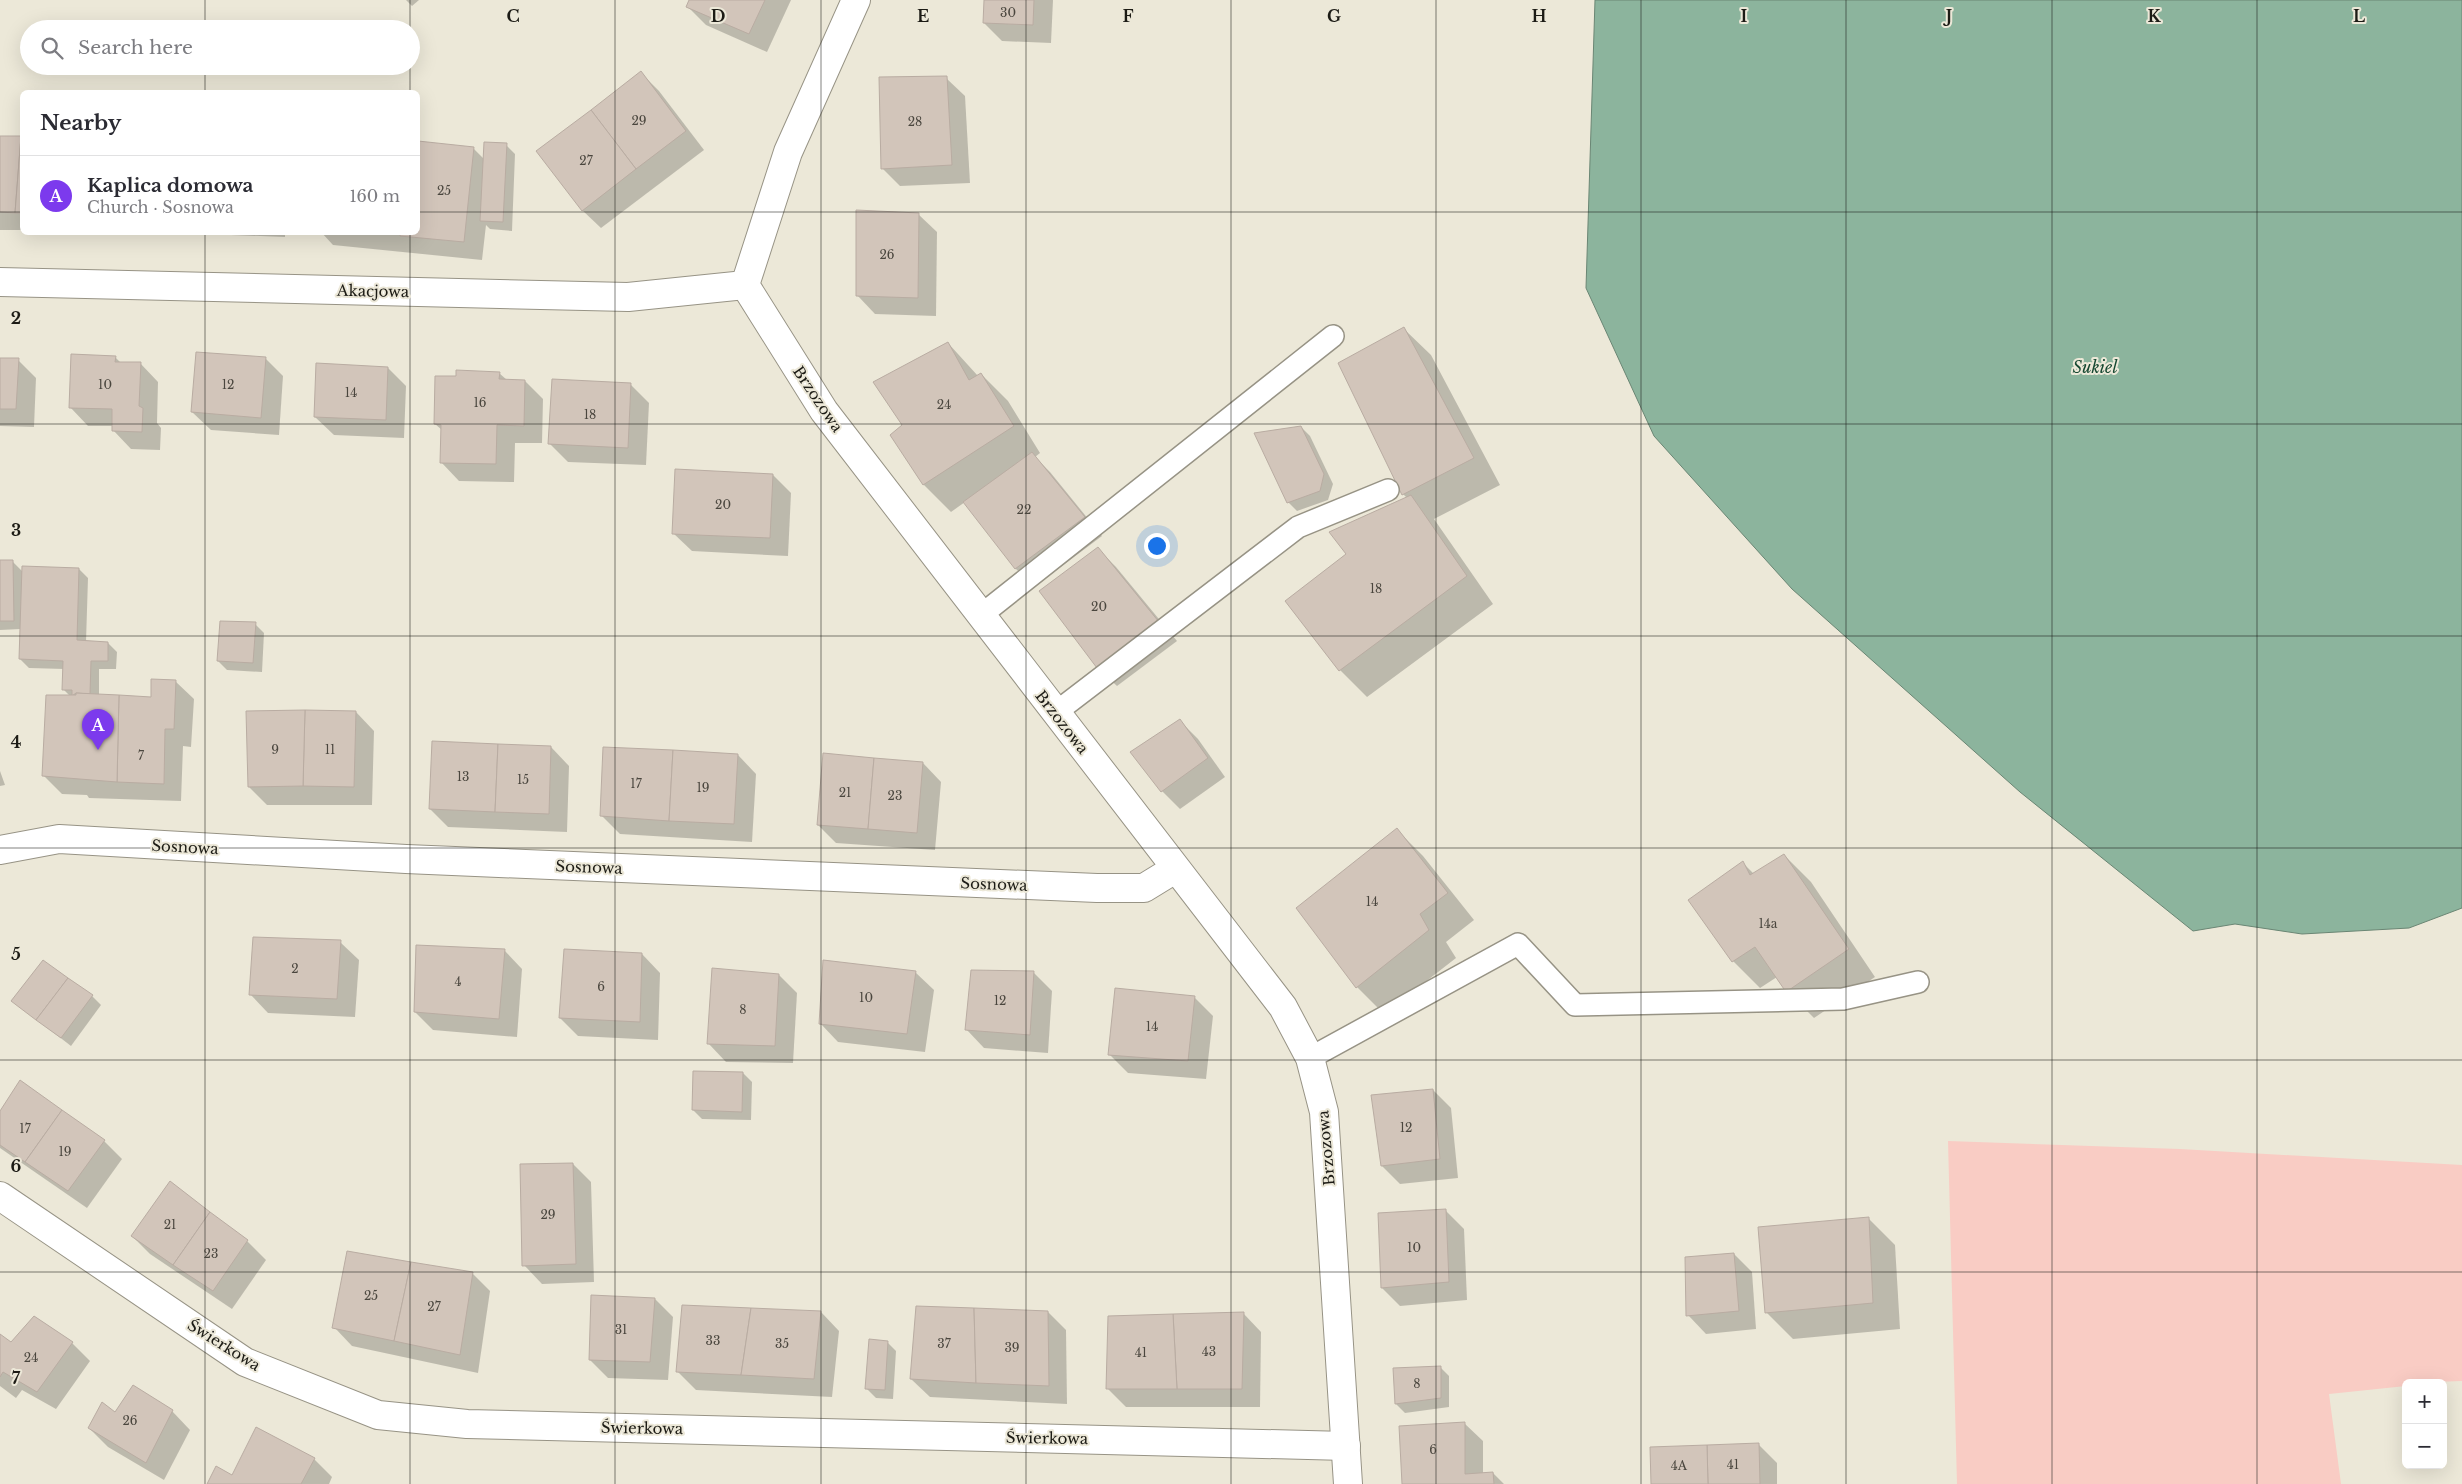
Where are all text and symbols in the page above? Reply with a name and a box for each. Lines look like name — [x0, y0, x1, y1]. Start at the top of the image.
house number: 30 — [1000, 5, 1016, 20]
text: C — [506, 6, 520, 26]
text: D — [711, 6, 725, 26]
text: E — [917, 6, 929, 26]
text: F — [1122, 6, 1134, 26]
text: G — [1327, 6, 1341, 26]
text: H — [1531, 6, 1547, 26]
text: I — [1741, 6, 1748, 26]
text: J — [1943, 6, 1952, 26]
text: K — [2147, 6, 2161, 26]
text: L — [2353, 6, 2365, 26]
search box — [20, 20, 420, 75]
icon: search — [38, 34, 66, 62]
text: Search here — [78, 36, 193, 59]
text: Nearby — [40, 110, 121, 136]
house number: 29 — [631, 113, 647, 128]
house number: 28 — [908, 114, 922, 129]
house number: 27 — [579, 153, 594, 168]
text: Kaplica domowa — [87, 174, 254, 197]
house number: 25 — [437, 183, 451, 198]
text: A — [50, 186, 62, 206]
text: 160 m — [349, 186, 400, 206]
text: Church · Sosnowa — [87, 197, 234, 217]
house number: 26 — [879, 247, 895, 262]
street label: Akacjowa — [336, 281, 410, 301]
text: 2 — [11, 308, 21, 328]
water label: Sukiel — [2073, 357, 2118, 377]
street label: Brzozowa — [789, 362, 847, 436]
house number: 10 — [98, 377, 112, 392]
house number: 12 — [222, 377, 234, 392]
house number: 14 — [345, 385, 357, 400]
house number: 16 — [473, 395, 487, 410]
house number: 24 — [937, 397, 951, 412]
house number: 18 — [584, 407, 596, 422]
house number: 20 — [715, 497, 731, 512]
house number: 22 — [1017, 502, 1031, 517]
text: 3 — [11, 520, 21, 540]
your location — [1144, 533, 1170, 559]
house number: 18 — [1370, 581, 1382, 596]
house number: 20 — [1091, 599, 1107, 614]
street label: Brzozowa — [1031, 686, 1093, 758]
pin: A — [82, 709, 114, 750]
text: 4 — [11, 732, 21, 752]
house number: 9 — [271, 742, 279, 757]
house number: 11 — [325, 742, 335, 757]
house number: 7 — [138, 748, 145, 763]
house number: 13 — [457, 769, 469, 784]
house number: 15 — [517, 772, 529, 787]
house number: 17 — [630, 776, 643, 791]
house number: 19 — [696, 780, 710, 795]
house number: 21 — [839, 785, 851, 800]
house number: 23 — [888, 788, 902, 803]
street label: Sosnowa — [151, 836, 220, 858]
street label: Sosnowa — [555, 856, 624, 878]
street label: Sosnowa — [960, 873, 1029, 895]
house number: 14 — [1366, 894, 1378, 909]
house number: 14a — [1758, 916, 1778, 931]
text: 5 — [11, 944, 21, 964]
house number: 2 — [291, 961, 299, 976]
house number: 4 — [454, 974, 462, 989]
house number: 6 — [597, 979, 605, 994]
house number: 10 — [859, 990, 873, 1005]
house number: 12 — [994, 993, 1006, 1008]
house number: 8 — [739, 1002, 747, 1017]
house number: 14 — [1146, 1019, 1158, 1034]
street label: Brzozowa — [1313, 1109, 1339, 1186]
house number: 12 — [1400, 1120, 1412, 1135]
house number: 17 — [19, 1121, 32, 1136]
house number: 19 — [58, 1144, 72, 1159]
text: 6 — [11, 1156, 22, 1176]
house number: 29 — [540, 1207, 556, 1222]
house number: 21 — [164, 1217, 176, 1232]
house number: 10 — [1407, 1240, 1421, 1255]
house number: 23 — [204, 1246, 218, 1261]
house number: 25 — [364, 1288, 378, 1303]
house number: 27 — [427, 1299, 442, 1314]
street label: Świerkowa — [184, 1315, 264, 1375]
house number: 31 — [615, 1322, 627, 1337]
house number: 33 — [706, 1333, 720, 1348]
house number: 35 — [775, 1336, 789, 1351]
house number: 37 — [937, 1336, 952, 1351]
house number: 39 — [1004, 1340, 1020, 1355]
house number: 43 — [1202, 1344, 1216, 1359]
house number: 41 — [1135, 1345, 1147, 1360]
house number: 24 — [24, 1350, 38, 1365]
text: 7 — [12, 1368, 21, 1388]
house number: 8 — [1413, 1376, 1421, 1391]
map controls — [2402, 1379, 2447, 1469]
button: + — [2402, 1379, 2447, 1424]
house number: 26 — [122, 1413, 138, 1428]
street label: Świerkowa — [601, 1418, 684, 1438]
button: − — [2402, 1424, 2447, 1469]
street label: Świerkowa — [1006, 1428, 1089, 1448]
house number: 6 — [1429, 1442, 1437, 1457]
house number: 41 — [1727, 1457, 1739, 1472]
house number: 4A — [1671, 1458, 1688, 1473]

